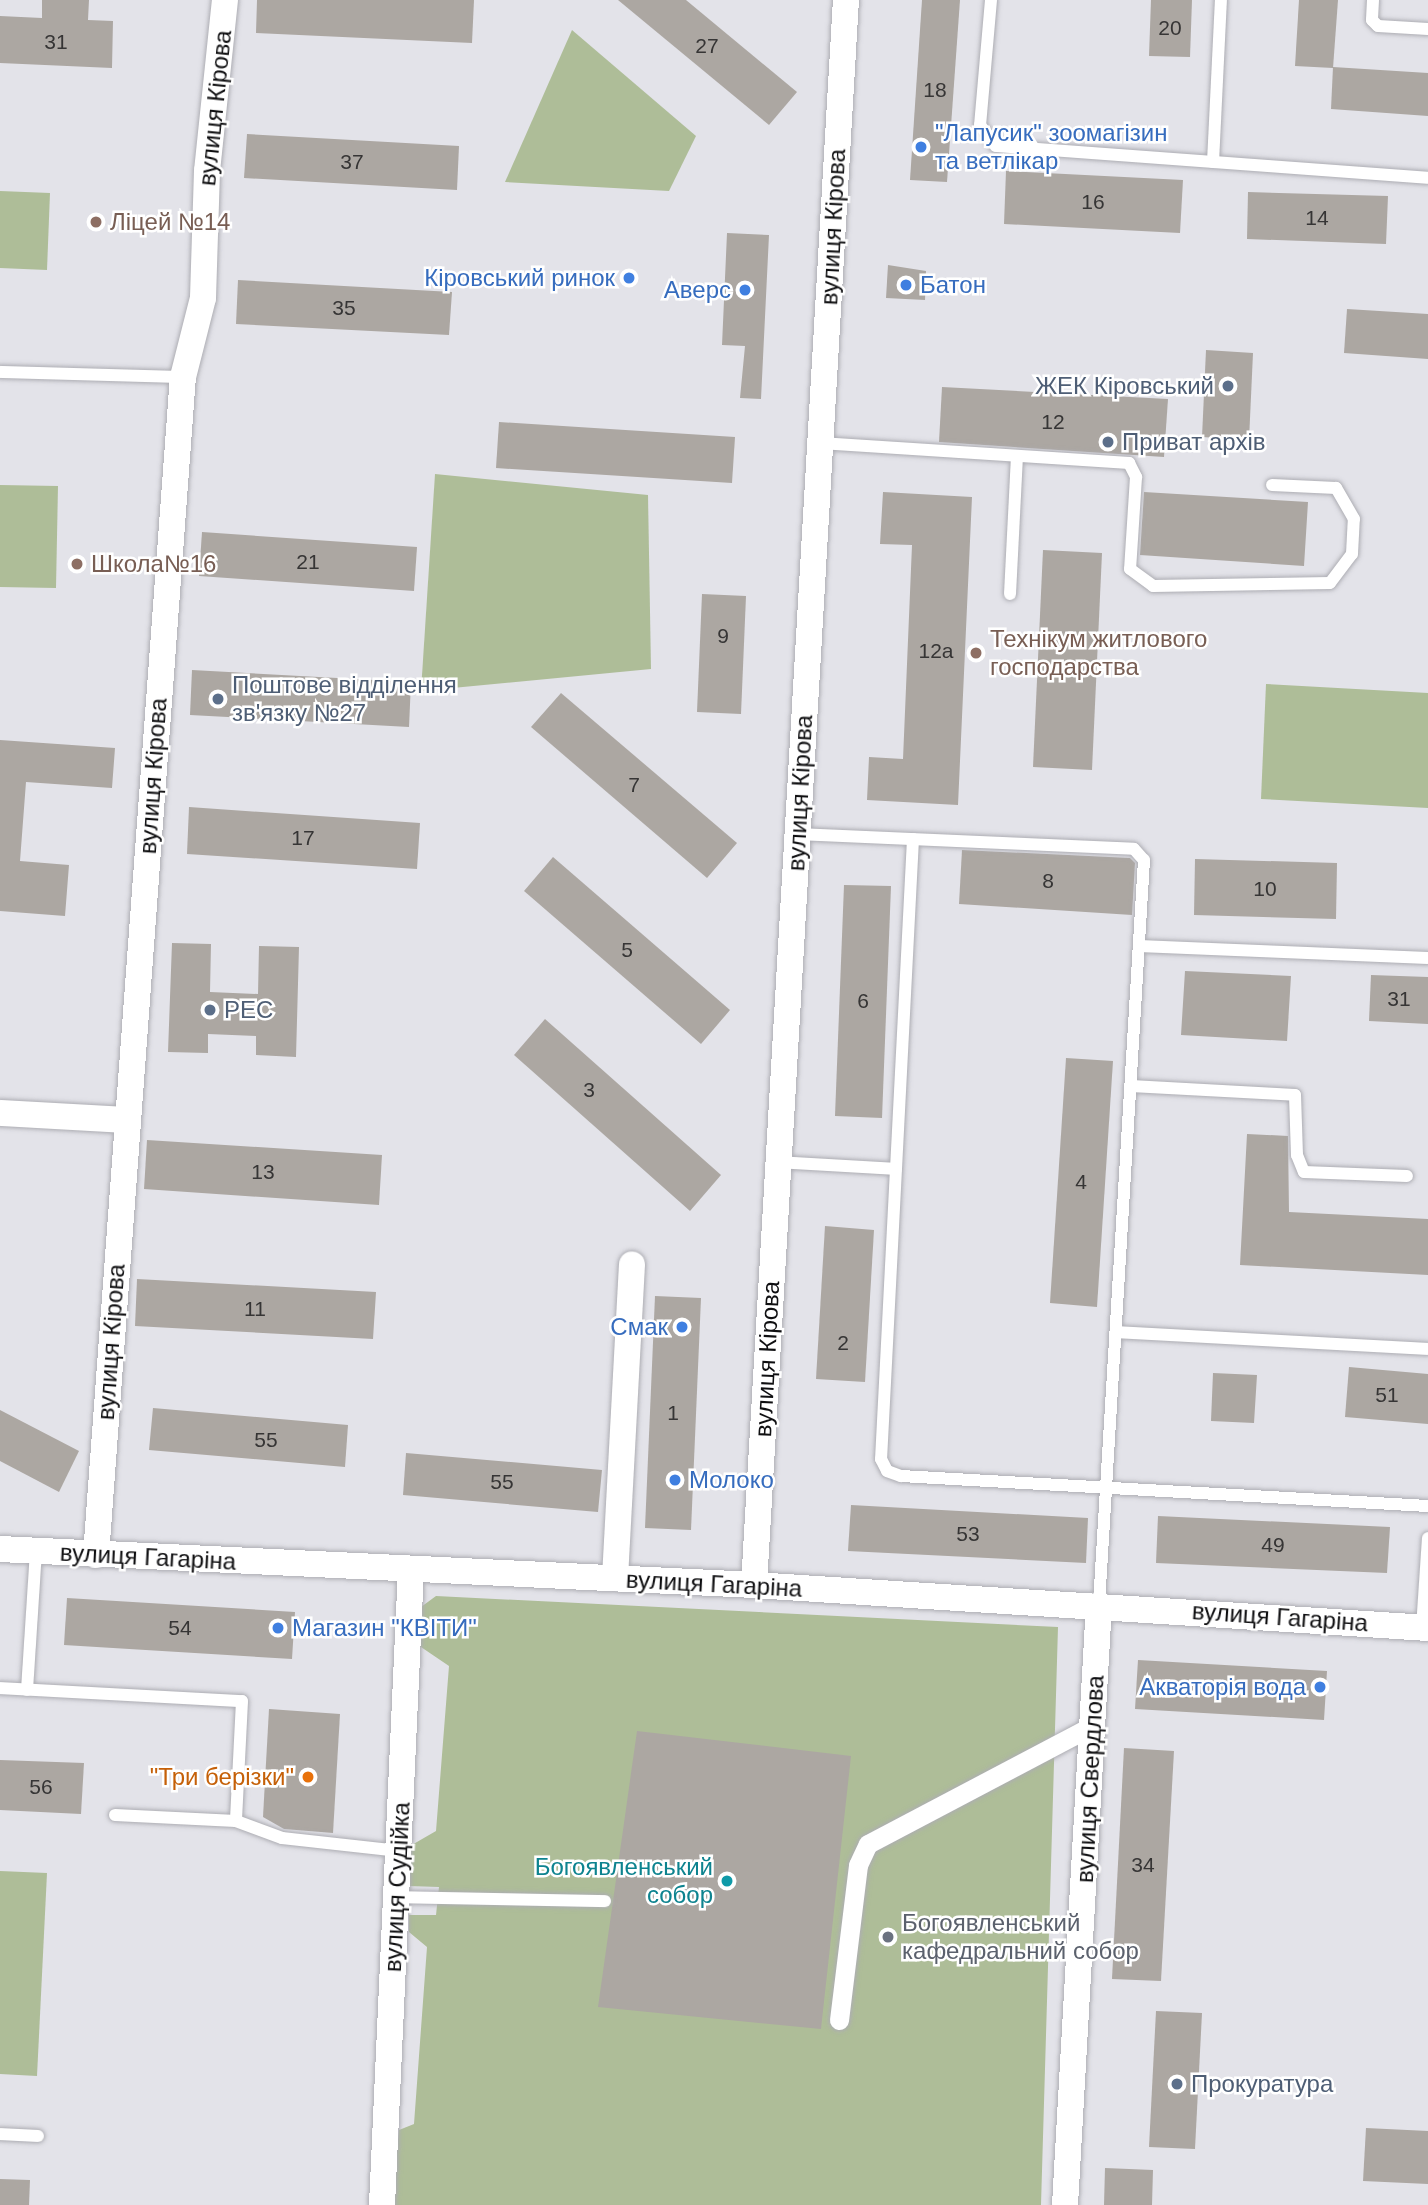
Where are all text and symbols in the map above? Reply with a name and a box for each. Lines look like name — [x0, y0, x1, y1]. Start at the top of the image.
house number: 20 — [1158, 15, 1182, 41]
house number: 31 — [44, 29, 68, 55]
street label: вулиця Кірова — [193, 29, 237, 187]
house number: 27 — [695, 33, 719, 59]
house number: 18 — [923, 77, 947, 103]
place label: "Лапусик" зоомагізин та ветлікар — [935, 119, 1167, 175]
marker: "Лапусик" зоомагізин та ветлікар — [913, 139, 929, 155]
street label: вулиця Кірова — [815, 148, 851, 306]
house number: 37 — [340, 149, 364, 175]
house number: 16 — [1081, 189, 1105, 215]
house number: 14 — [1305, 205, 1329, 231]
place label: Ліцей №14 — [110, 208, 230, 236]
marker: Ліцей №14 — [88, 214, 104, 230]
place label: Кіровський ринок — [424, 264, 615, 292]
marker: Кіровський ринок — [621, 270, 637, 286]
place label: Батон — [920, 271, 986, 299]
place label: Аверс — [664, 276, 731, 304]
marker: Батон — [898, 277, 914, 293]
marker: Аверс — [737, 282, 753, 298]
house number: 35 — [332, 295, 356, 321]
place label: ЖЕК Кіровський — [1035, 372, 1214, 400]
marker: ЖЕК Кіровський — [1220, 378, 1236, 394]
house number: 12 — [1041, 409, 1065, 435]
place label: Приват архів — [1122, 428, 1265, 456]
marker: Приват архів — [1100, 434, 1116, 450]
house number: 21 — [296, 549, 320, 575]
place label: Школа№16 — [91, 550, 216, 578]
marker: Школа№16 — [69, 556, 85, 572]
house number: 9 — [717, 623, 729, 649]
place label: Технікум житлового господарства — [990, 625, 1207, 681]
house number: 12а — [918, 638, 954, 664]
marker: Технікум житлового господарства — [968, 645, 984, 661]
place label: Поштове відділення зв'язку №27 — [232, 671, 457, 727]
marker: Поштове відділення зв'язку №27 — [210, 691, 226, 707]
street label: вулиця Кірова — [133, 697, 173, 855]
street label: вулиця Кірова — [782, 714, 818, 872]
house number: 7 — [628, 772, 640, 798]
house number: 17 — [291, 825, 315, 851]
house number: 8 — [1042, 868, 1054, 894]
house number: 10 — [1253, 876, 1277, 902]
house number: 5 — [621, 937, 633, 963]
house number: 31 — [1387, 986, 1411, 1012]
house number: 6 — [857, 988, 869, 1014]
place label: РЕС — [224, 996, 273, 1024]
marker: РЕС — [202, 1002, 218, 1018]
house number: 3 — [583, 1077, 595, 1103]
house number: 13 — [251, 1159, 275, 1185]
house number: 4 — [1075, 1169, 1087, 1195]
street label: вулиця Кірова — [91, 1263, 131, 1421]
street label: вулиця Кірова — [749, 1280, 785, 1438]
house number: 11 — [244, 1296, 266, 1322]
place label: Смак — [610, 1313, 668, 1341]
marker: Смак — [674, 1319, 690, 1335]
house number: 2 — [837, 1330, 849, 1356]
house number: 51 — [1375, 1382, 1399, 1408]
house number: 1 — [667, 1400, 679, 1426]
house number: 55 — [254, 1427, 278, 1453]
place label: Молоко — [689, 1466, 774, 1494]
house number: 55 — [490, 1469, 514, 1495]
marker: Молоко — [667, 1472, 683, 1488]
house number: 53 — [956, 1521, 980, 1547]
house number: 49 — [1261, 1532, 1285, 1558]
street label: вулиця Гагаріна — [59, 1538, 237, 1576]
street label: вулиця Гагаріна — [625, 1565, 803, 1603]
street label: вулиця Гагаріна — [1191, 1596, 1369, 1638]
place label: Магазин "КВІТИ" — [292, 1614, 477, 1642]
house number: 54 — [168, 1615, 192, 1641]
marker: Магазин "КВІТИ" — [270, 1620, 286, 1636]
place label: Акваторія вода — [1139, 1673, 1306, 1701]
street label: вулиця Свердлова — [1070, 1674, 1110, 1884]
marker: Акваторія вода — [1312, 1679, 1328, 1695]
place label: "Три берізки" — [150, 1763, 294, 1791]
marker: "Три берізки" — [300, 1769, 316, 1785]
house number: 56 — [29, 1774, 53, 1800]
street label: вулиця Судійка — [378, 1801, 416, 1973]
house number: 34 — [1131, 1852, 1155, 1878]
place label: Богоявленський собор — [535, 1853, 713, 1909]
marker: Богоявленський собор — [719, 1873, 735, 1889]
place label: Богоявленський кафедральний собор — [902, 1909, 1139, 1965]
marker: Богоявленський кафедральний собор — [880, 1929, 896, 1945]
place label: Прокуратура — [1191, 2070, 1333, 2098]
marker: Прокуратура — [1169, 2076, 1185, 2092]

